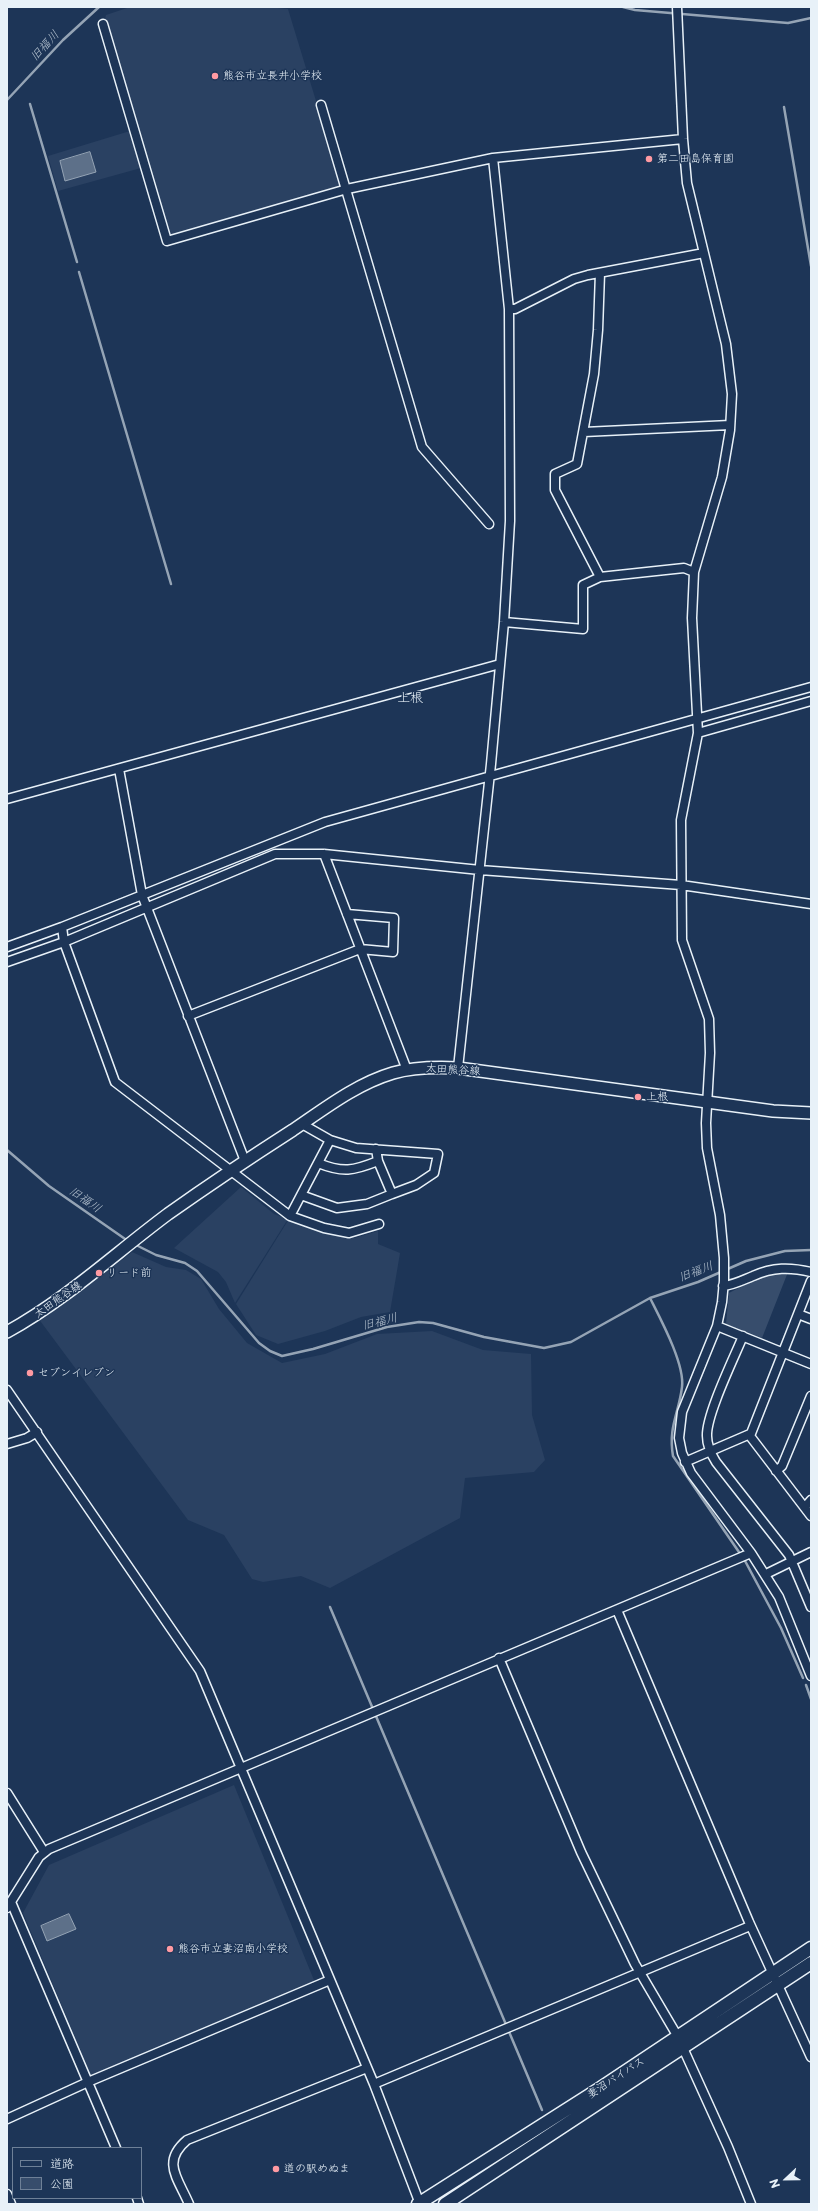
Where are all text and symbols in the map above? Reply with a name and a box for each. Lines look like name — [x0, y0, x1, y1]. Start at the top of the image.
water label: 旧福川 — [27, 28, 63, 64]
place label: 熊谷市立長井小学校 — [223, 69, 322, 83]
marker: 熊谷市立長井小学校 — [210, 71, 220, 81]
place label: 第二田島保育園 — [657, 152, 734, 166]
marker: 第二田島保育園 — [644, 154, 654, 164]
district label: 上根 — [397, 690, 423, 706]
street label: 太田熊谷線 — [425, 1062, 481, 1078]
place label: 上根 — [646, 1090, 668, 1104]
marker: 上根 — [633, 1092, 643, 1102]
water label: 旧福川 — [66, 1184, 104, 1216]
water label: 旧福川 — [677, 1259, 715, 1285]
place label: リード前 — [107, 1266, 151, 1280]
marker: リード前 — [94, 1268, 104, 1278]
street label: 太田熊谷線 — [32, 1279, 84, 1321]
water label: 旧福川 — [361, 1311, 399, 1333]
place label: セブンイレブン — [38, 1366, 115, 1380]
marker: セブンイレブン — [25, 1368, 35, 1378]
place label: 熊谷市立妻沼南小学校 — [178, 1942, 288, 1956]
marker: 熊谷市立妻沼南小学校 — [165, 1944, 175, 1954]
street label: 妻沼バイパス — [585, 2054, 647, 2102]
legend — [12, 2147, 142, 2199]
text: 道路 — [50, 2154, 74, 2172]
north arrow — [766, 2159, 806, 2199]
place label: 道の駅めぬま — [284, 2162, 350, 2176]
marker: 道の駅めぬま — [271, 2164, 281, 2174]
text: 公園 — [50, 2174, 74, 2192]
text: N — [765, 2176, 784, 2191]

